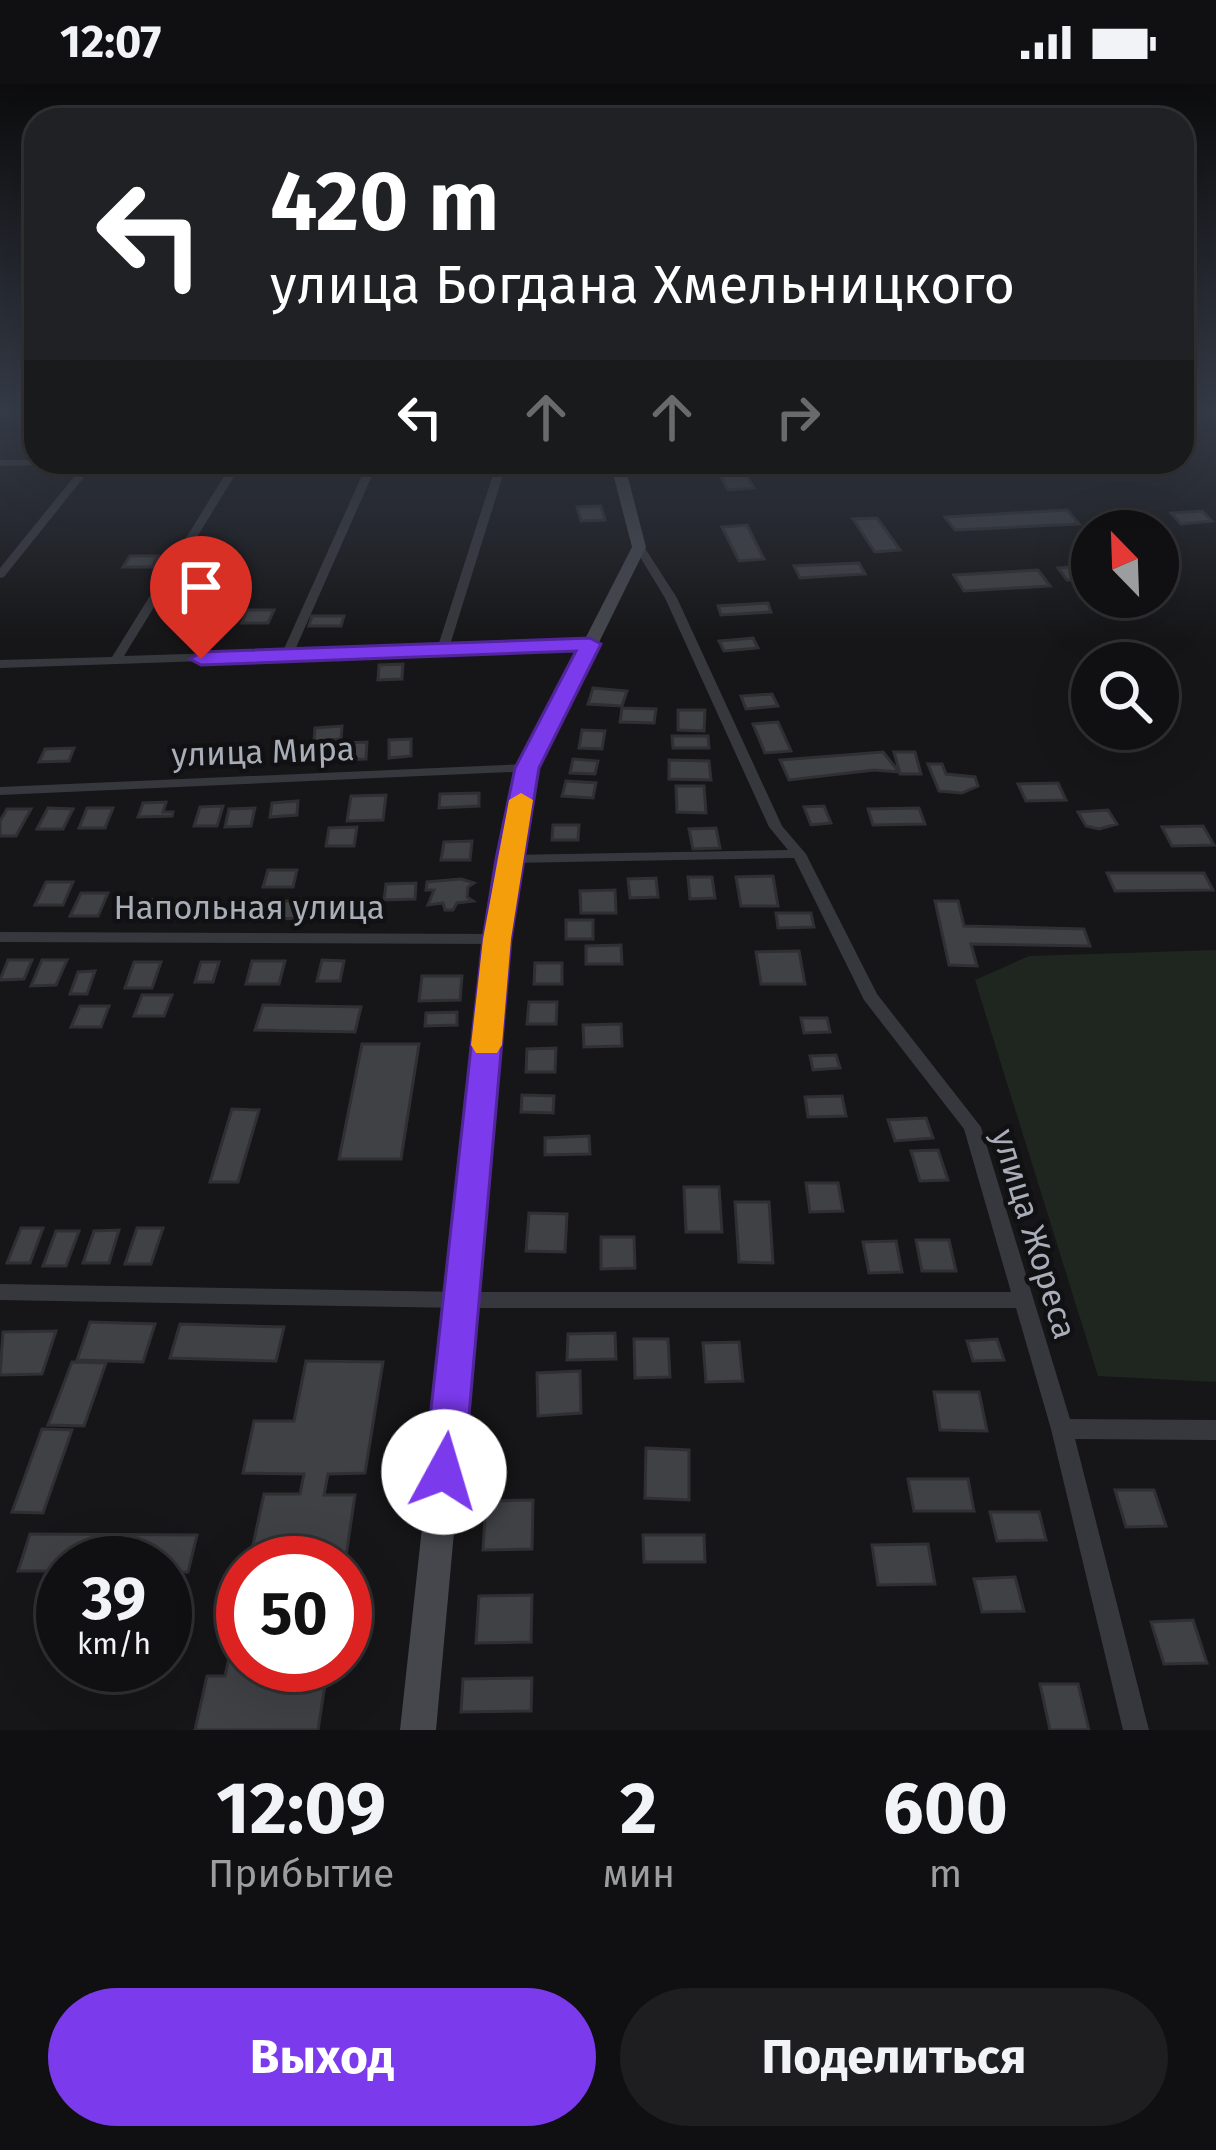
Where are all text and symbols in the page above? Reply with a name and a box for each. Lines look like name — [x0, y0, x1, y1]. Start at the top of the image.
text: 12:07 — [60, 15, 161, 69]
text: 420 m — [270, 151, 499, 252]
icon: left — [72, 156, 228, 312]
text: улица Богдана Хмельницкого — [270, 253, 1015, 317]
icon: left — [387, 384, 453, 450]
icon: ahead — [513, 384, 579, 450]
icon: ahead — [639, 384, 705, 450]
icon: right — [765, 384, 831, 450]
north arrow — [1071, 510, 1179, 618]
map controls — [1071, 510, 1179, 750]
pin — [150, 536, 252, 659]
icon: arrive — [168, 554, 234, 620]
button: search — [1071, 642, 1179, 750]
street label: улица Мира — [171, 729, 355, 775]
street label: Напольная улица — [113, 888, 385, 928]
street label: улица Жореса — [983, 1124, 1085, 1344]
position arrow — [381, 1409, 507, 1535]
speed limit sign: 50 — [216, 1536, 372, 1692]
text: 39 — [82, 1563, 146, 1635]
text: km/h — [77, 1626, 151, 1662]
text: 12:09 — [216, 1766, 386, 1852]
text: 2 — [620, 1766, 657, 1852]
text: 600 — [883, 1766, 1008, 1852]
text: Прибытие — [208, 1851, 394, 1897]
text: мин — [602, 1851, 675, 1897]
text: m — [929, 1851, 962, 1897]
button: Выход — [48, 1988, 596, 2126]
button: Поделиться — [620, 1988, 1168, 2126]

